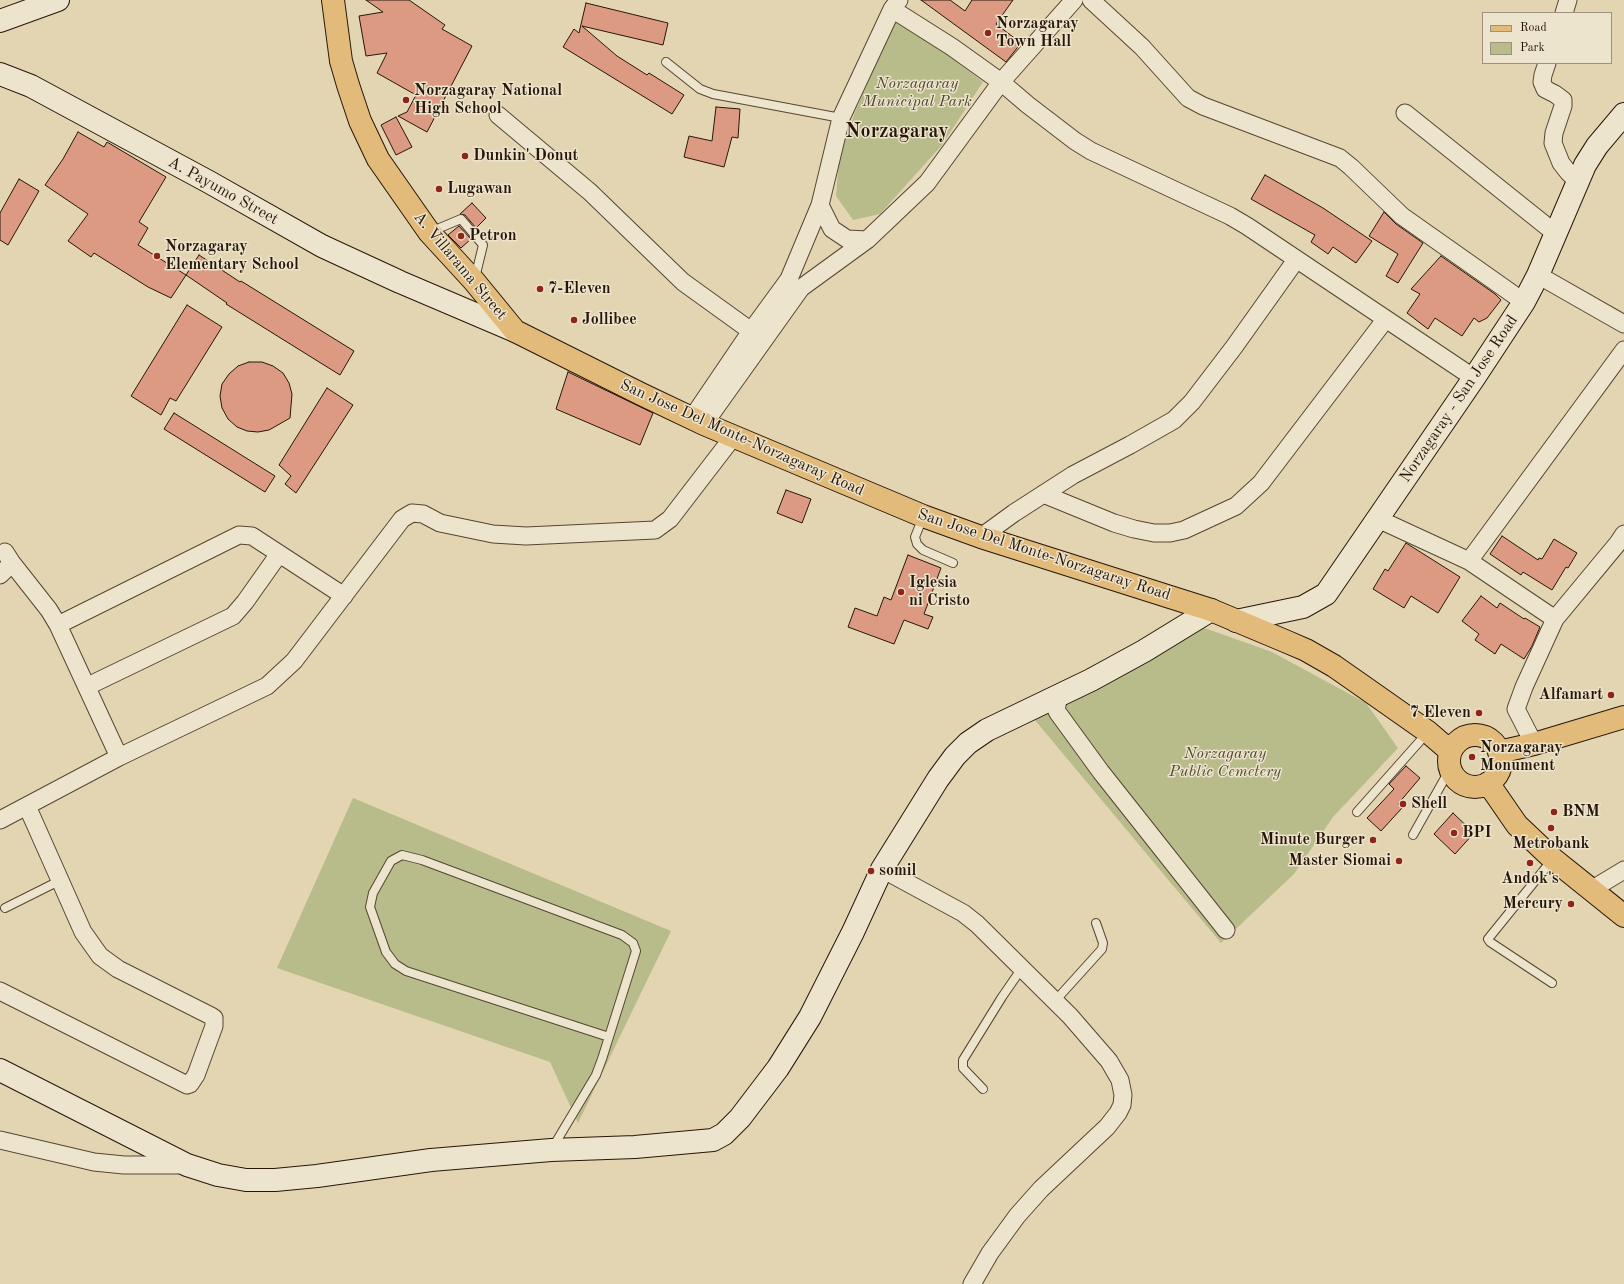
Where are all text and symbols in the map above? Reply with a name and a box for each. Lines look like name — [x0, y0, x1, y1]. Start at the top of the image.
legend — [1482, 12, 1612, 64]
place label: Norzagaray Town Hall — [996, 14, 1079, 52]
text: Road — [1520, 22, 1547, 34]
marker: Norzagaray Town Hall — [983, 28, 993, 38]
text: Park — [1520, 42, 1545, 54]
park label: Norzagaray Municipal Park — [862, 74, 972, 112]
place label: Norzagaray National High School — [414, 81, 562, 119]
marker: Norzagaray National High School — [401, 95, 411, 105]
district label: Norzagaray — [845, 120, 949, 144]
place label: Dunkin' Donut — [473, 146, 578, 166]
marker: Dunkin' Donut — [460, 151, 470, 161]
street label: A. Payumo Street — [164, 153, 282, 229]
place label: Lugawan — [447, 179, 512, 199]
marker: Lugawan — [434, 184, 444, 194]
street label: A. Villarama Street — [409, 208, 511, 324]
place label: Petron — [469, 226, 517, 246]
marker: Petron — [456, 231, 466, 241]
place label: Norzagaray Elementary School — [165, 237, 299, 275]
marker: Norzagaray Elementary School — [152, 251, 162, 261]
place label: 7-Eleven — [548, 279, 611, 299]
marker: 7-Eleven — [535, 284, 545, 294]
place label: Jollibee — [582, 310, 637, 330]
street label: Norzagaray - San Jose Road — [1396, 312, 1522, 486]
marker: Jollibee — [569, 315, 579, 325]
street label: San Jose Del Monte-Norzagaray Road — [617, 375, 867, 501]
street label: San Jose Del Monte-Norzagaray Road — [915, 505, 1173, 605]
place label: Iglesia ni Cristo — [909, 573, 970, 611]
marker: Iglesia ni Cristo — [896, 587, 906, 597]
place label: Alfamart — [1539, 685, 1603, 705]
marker: Alfamart — [1606, 690, 1616, 700]
place label: 7 Eleven — [1410, 703, 1471, 723]
marker: 7 Eleven — [1474, 708, 1484, 718]
place label: Norzagaray Monument — [1480, 738, 1563, 776]
park label: Norzagaray Public Cemetery — [1169, 744, 1281, 782]
marker: Norzagaray Monument — [1467, 752, 1477, 762]
place label: Shell — [1411, 794, 1447, 814]
marker: Shell — [1398, 799, 1408, 809]
place label: BNM — [1562, 802, 1600, 822]
marker: BNM — [1549, 807, 1559, 817]
place label: BPI — [1462, 823, 1492, 843]
marker: Metrobank — [1546, 823, 1556, 833]
marker: BPI — [1449, 828, 1459, 838]
place label: Minute Burger — [1260, 830, 1365, 850]
place label: Metrobank — [1512, 834, 1590, 854]
marker: Minute Burger — [1368, 835, 1378, 845]
place label: Master Siomai — [1289, 851, 1391, 871]
marker: Master Siomai — [1394, 856, 1404, 866]
marker: Andok's — [1525, 858, 1535, 868]
place label: somil — [879, 861, 916, 881]
marker: somil — [866, 866, 876, 876]
place label: Andok's — [1501, 869, 1559, 889]
place label: Mercury — [1503, 894, 1563, 914]
marker: Mercury — [1566, 899, 1576, 909]

